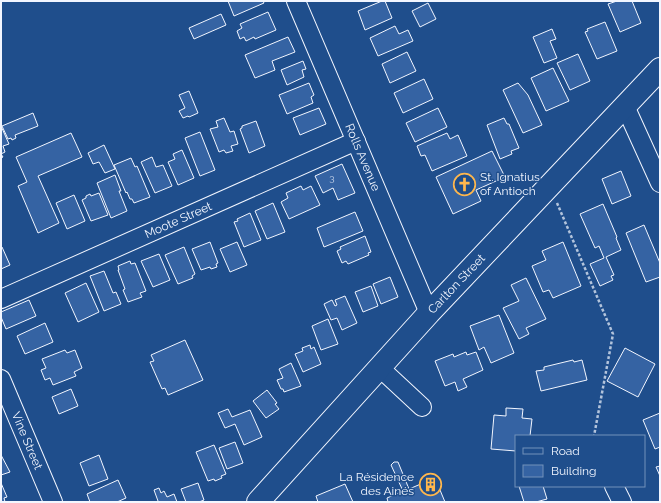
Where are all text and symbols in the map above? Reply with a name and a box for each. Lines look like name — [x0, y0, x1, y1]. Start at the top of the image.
street label: Rolls Avenue — [342, 122, 383, 193]
place label: St. Ignatius of Antioch — [480, 170, 540, 198]
church icon: St. Ignatius of Antioch — [452, 171, 478, 197]
house number: 3 — [329, 172, 335, 183]
street label: Moote Street — [143, 199, 214, 241]
street label: Carlton Street — [425, 251, 488, 317]
street label: Vine Street — [9, 410, 45, 472]
legend — [515, 435, 645, 487]
text: Road — [551, 444, 580, 458]
text: Building — [551, 464, 597, 478]
place label: La Résidence des Ainés — [339, 470, 414, 498]
building icon: La Résidence des Ainés — [417, 471, 443, 497]

